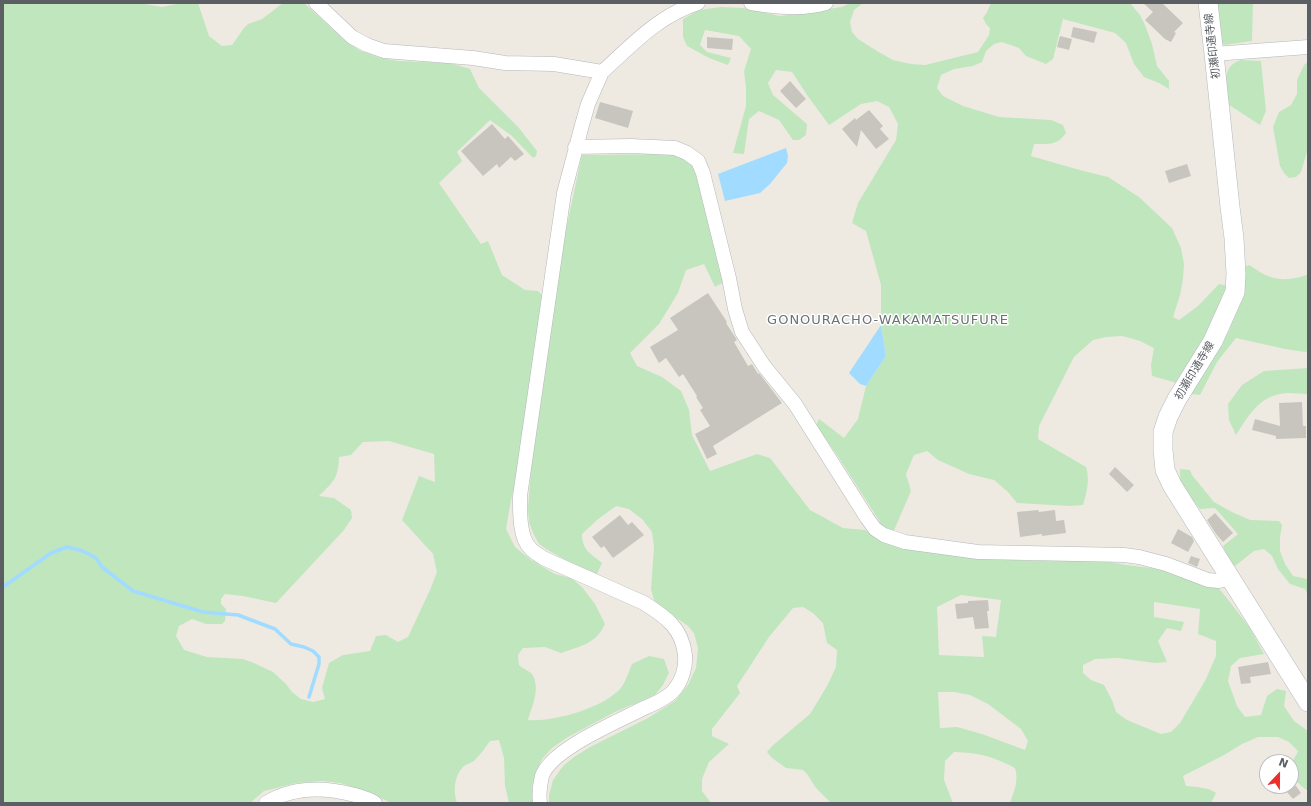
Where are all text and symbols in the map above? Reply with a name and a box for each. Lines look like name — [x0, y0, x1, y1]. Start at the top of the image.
street label: 初瀬印通寺線 — [1202, 12, 1224, 80]
district label: GONOURACHO-WAKAMATSUFURE — [767, 313, 1009, 329]
street label: 初瀬印通寺線 — [1172, 339, 1218, 403]
north arrow — [1259, 754, 1299, 794]
text: N — [1277, 756, 1290, 771]

